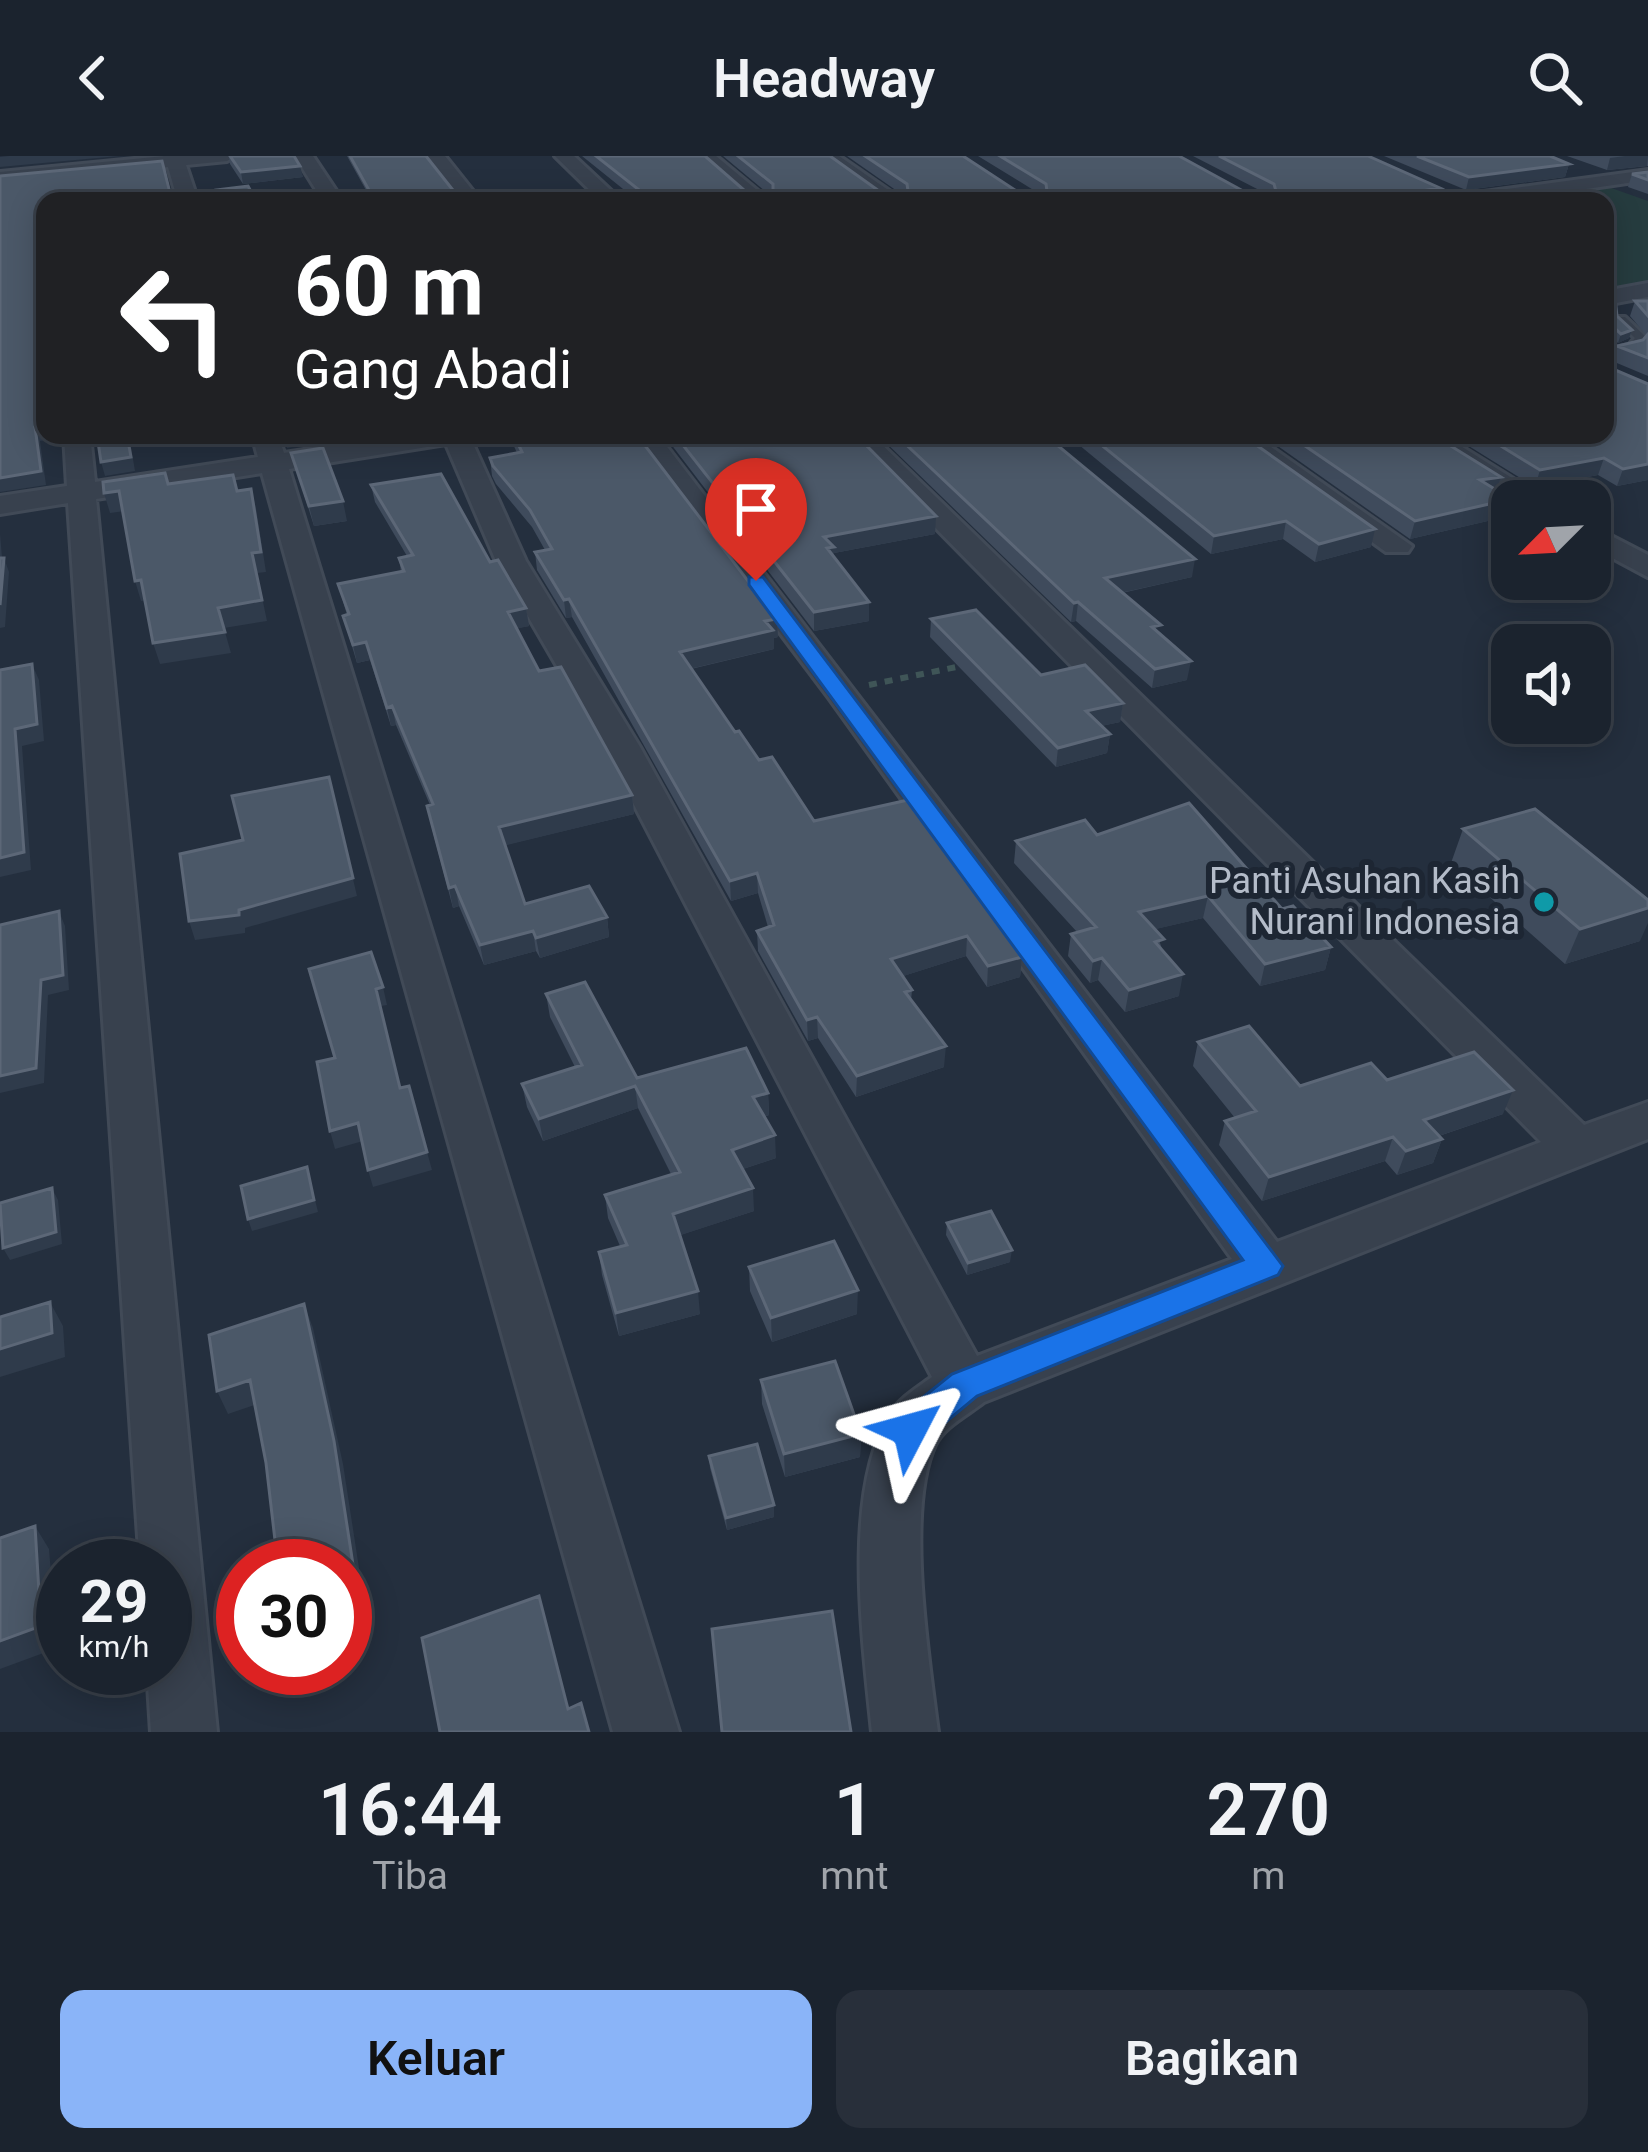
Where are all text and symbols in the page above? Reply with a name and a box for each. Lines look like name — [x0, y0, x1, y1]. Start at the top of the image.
icon: back — [60, 45, 126, 111]
icon: search — [1522, 45, 1588, 111]
text: Headway — [713, 47, 935, 110]
text: 60 m — [294, 237, 484, 336]
icon: left — [96, 240, 252, 396]
text: Gang Abadi — [294, 338, 572, 401]
pin — [705, 458, 807, 581]
icon: arrive — [723, 476, 789, 542]
north arrow — [1491, 480, 1611, 600]
map controls — [1491, 480, 1611, 744]
button: sound — [1491, 624, 1611, 744]
place label: Panti Asuhan Kasih Nurani Indonesia — [1209, 860, 1520, 943]
marker: Panti Asuhan Kasih Nurani Indonesia — [1531, 889, 1557, 915]
position arrow — [847, 1367, 973, 1493]
speed limit sign: 30 — [216, 1539, 372, 1695]
text: 29 — [80, 1566, 148, 1637]
text: km/h — [79, 1629, 149, 1664]
text: 16:44 — [318, 1768, 502, 1853]
text: 1 — [834, 1768, 875, 1853]
text: 270 — [1207, 1768, 1330, 1853]
text: Tiba — [372, 1853, 448, 1899]
text: mnt — [820, 1853, 889, 1899]
text: m — [1251, 1853, 1285, 1899]
button: Keluar — [60, 1990, 812, 2128]
button: Bagikan — [836, 1990, 1588, 2128]

